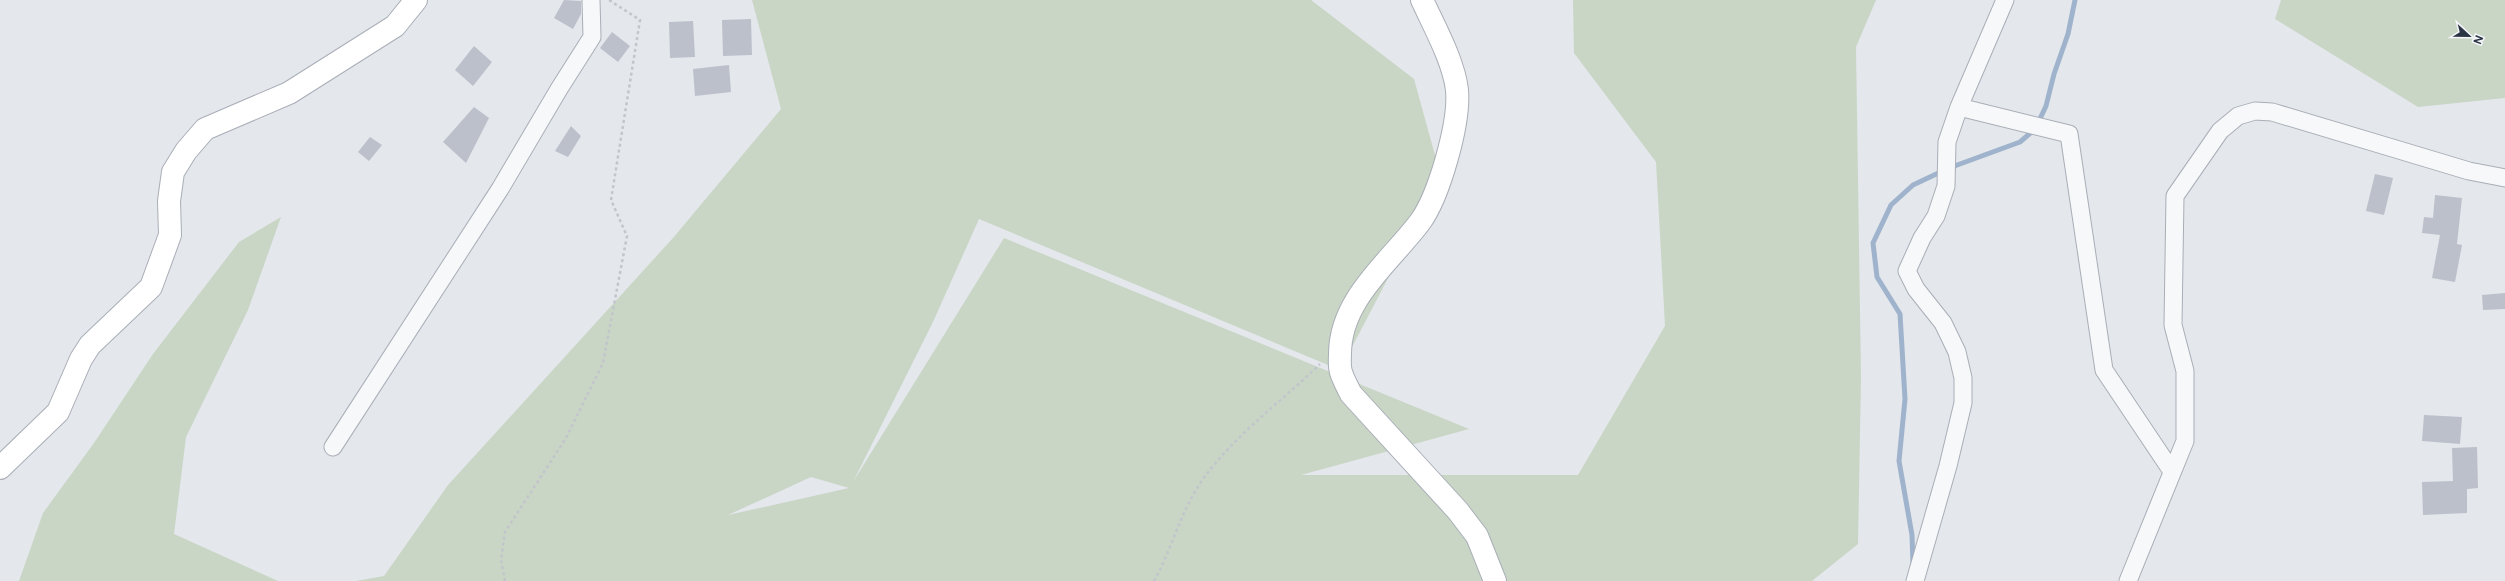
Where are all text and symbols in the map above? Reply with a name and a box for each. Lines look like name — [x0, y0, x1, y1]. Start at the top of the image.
north arrow — [2449, 16, 2489, 56]
text: N — [2471, 34, 2485, 46]

